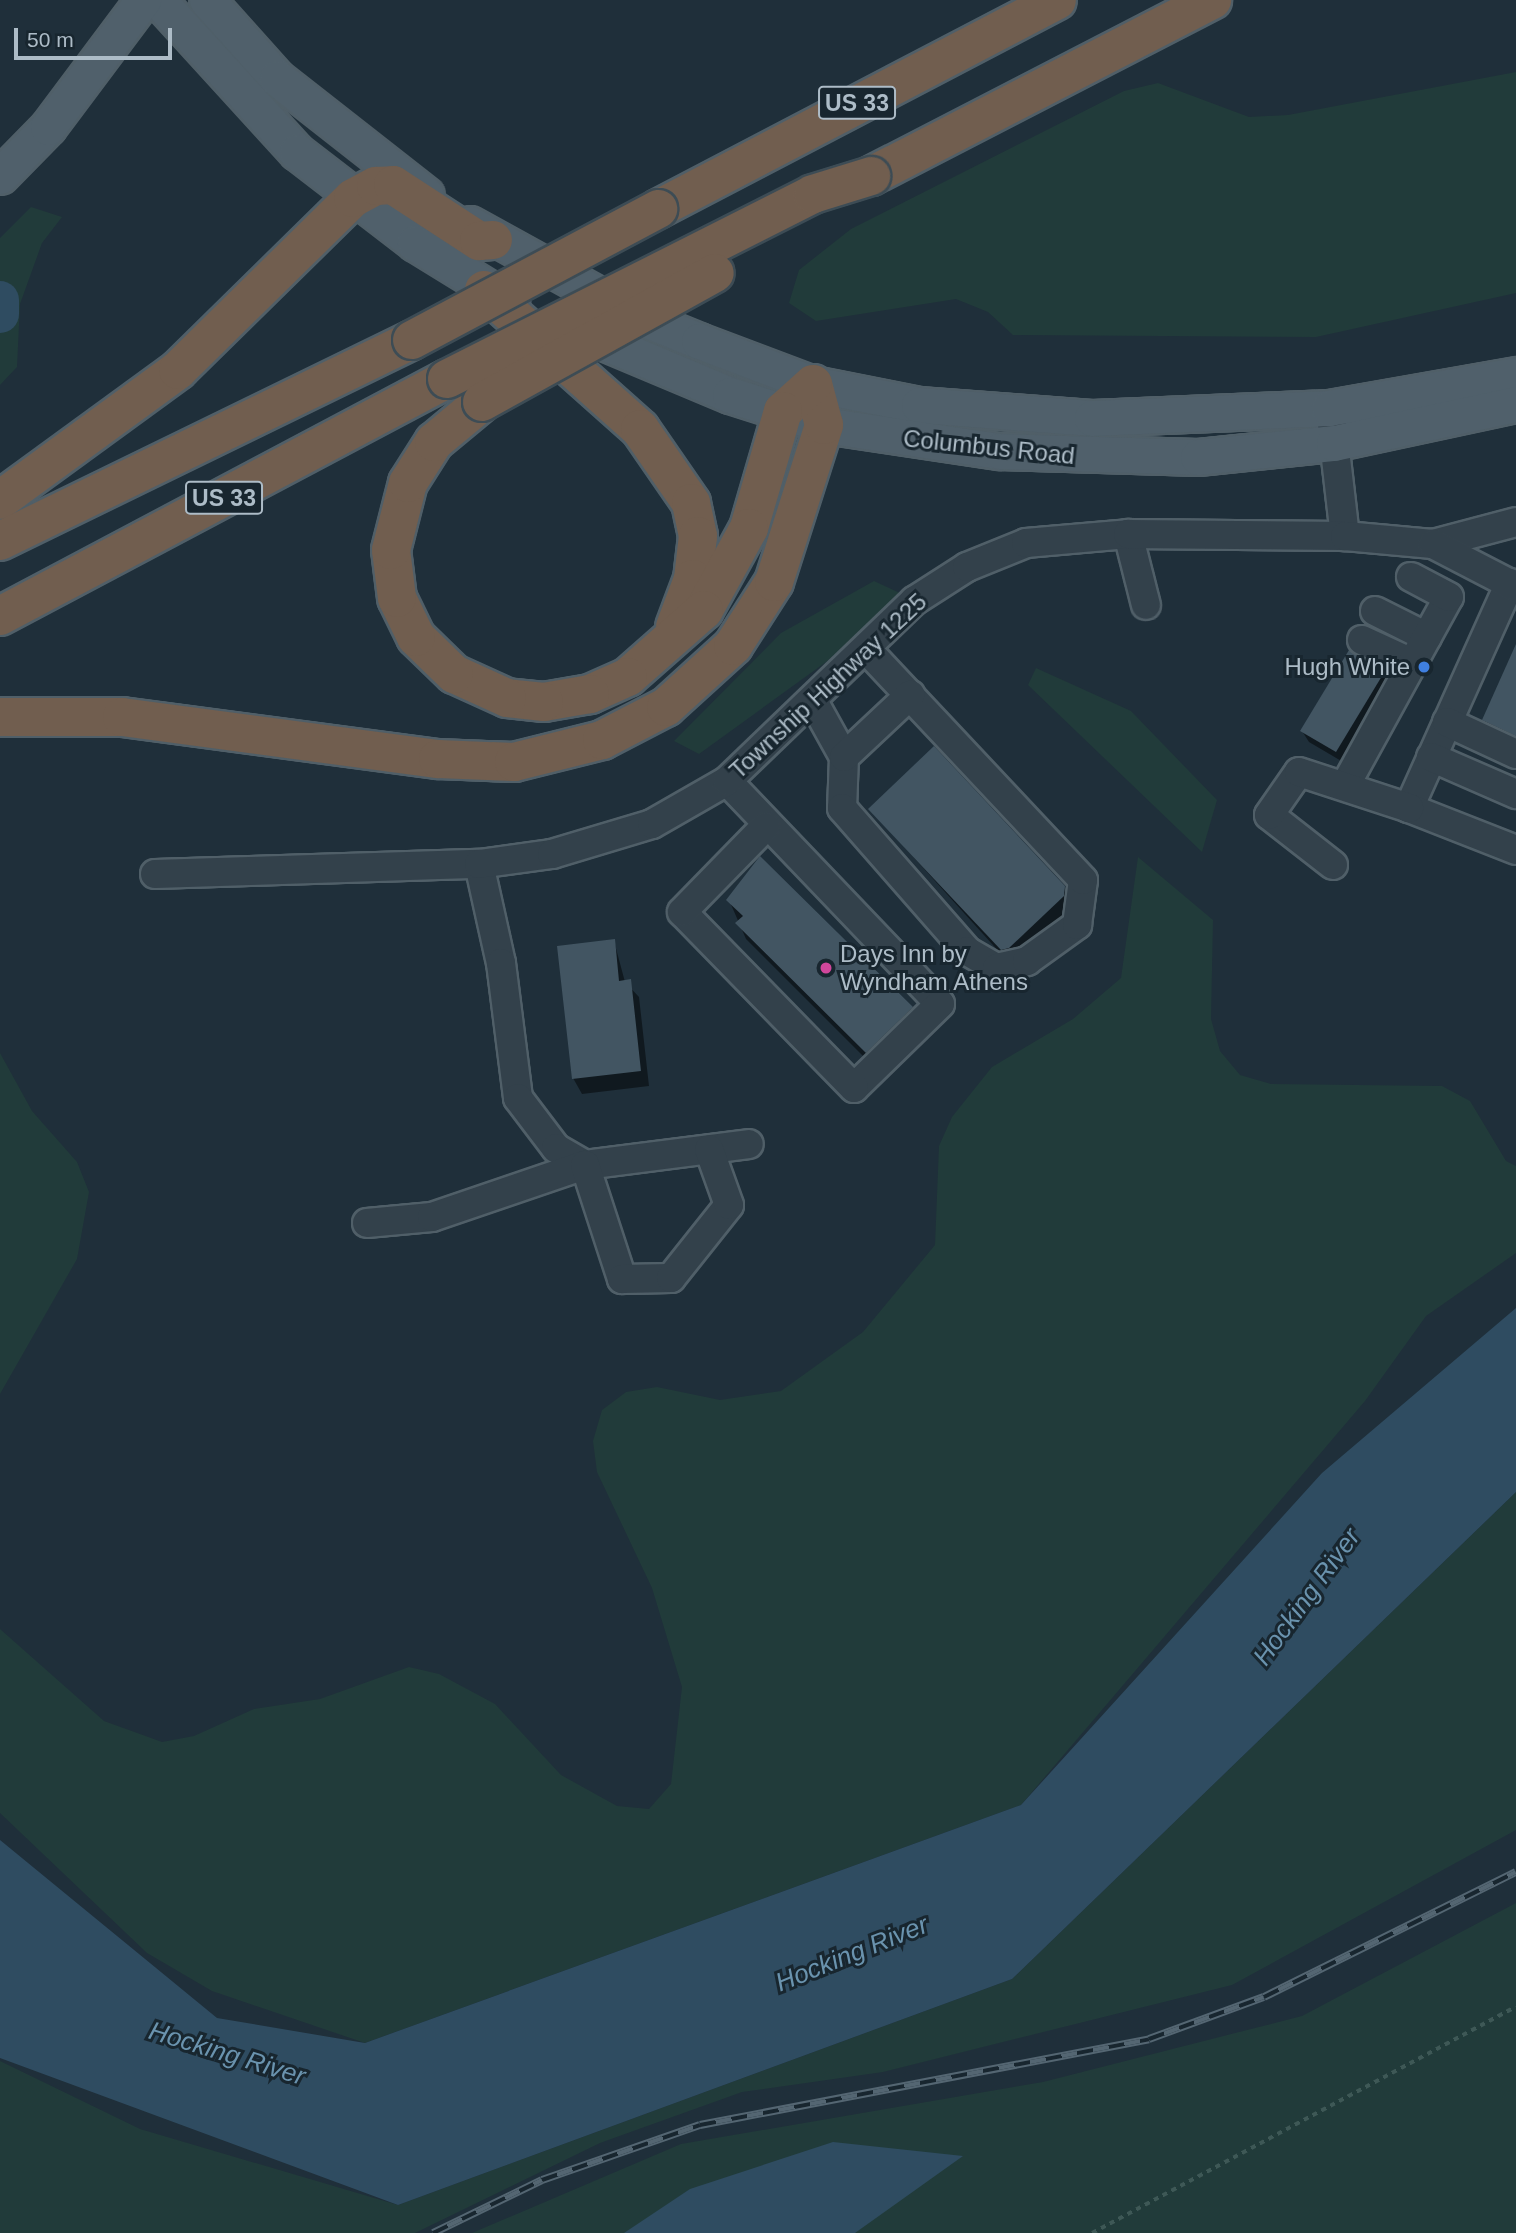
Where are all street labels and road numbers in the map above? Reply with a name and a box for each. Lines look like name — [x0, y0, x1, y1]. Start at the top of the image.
road number: US 33 — [817, 83, 897, 122]
street label: Columbus Road — [902, 424, 1076, 470]
road number: US 33 — [184, 478, 264, 518]
street label: Township Highway 1225 — [724, 587, 932, 785]

